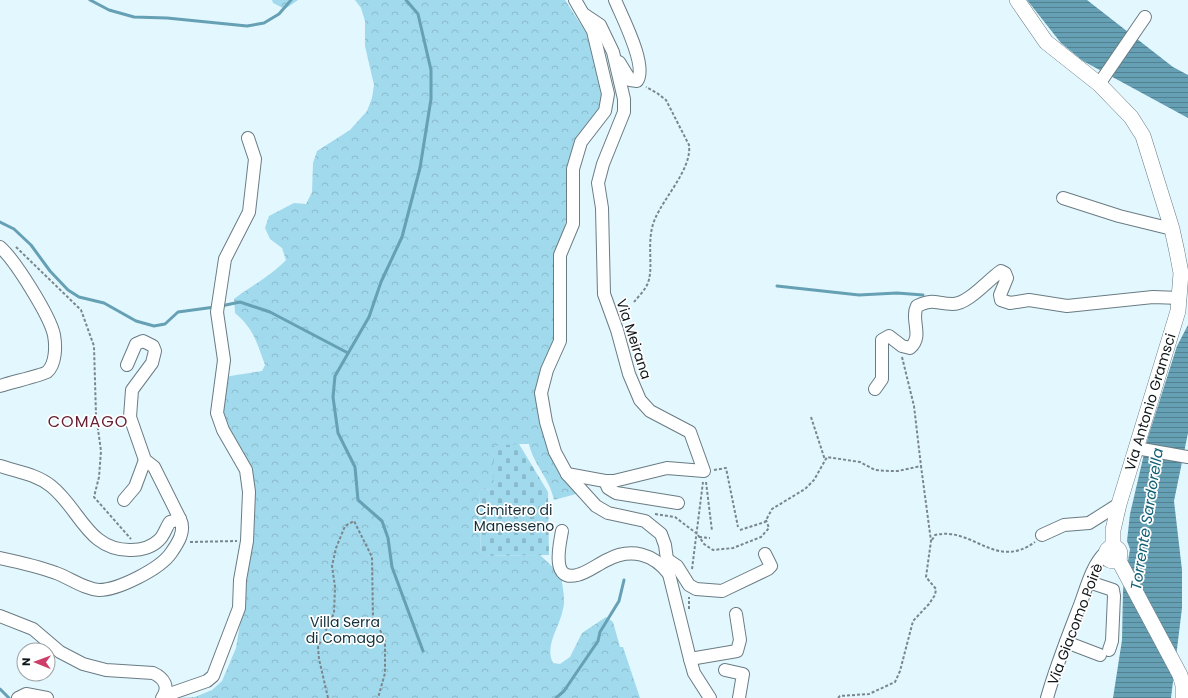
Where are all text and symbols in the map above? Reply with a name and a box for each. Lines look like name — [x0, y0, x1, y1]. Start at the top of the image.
street label: Via Meirana — [612, 296, 656, 382]
street label: Via Antonio Gramsci — [1120, 331, 1180, 473]
district label: COMAGO — [48, 410, 128, 433]
water label: Torrente Sardorella — [1125, 446, 1168, 592]
park label: Cimitero di Manesseno — [474, 500, 554, 536]
street label: Via Giacomo Poirè — [1043, 560, 1108, 688]
park label: Villa Serra di Comago — [306, 612, 384, 648]
north arrow — [16, 642, 56, 682]
text: N — [18, 658, 34, 666]

